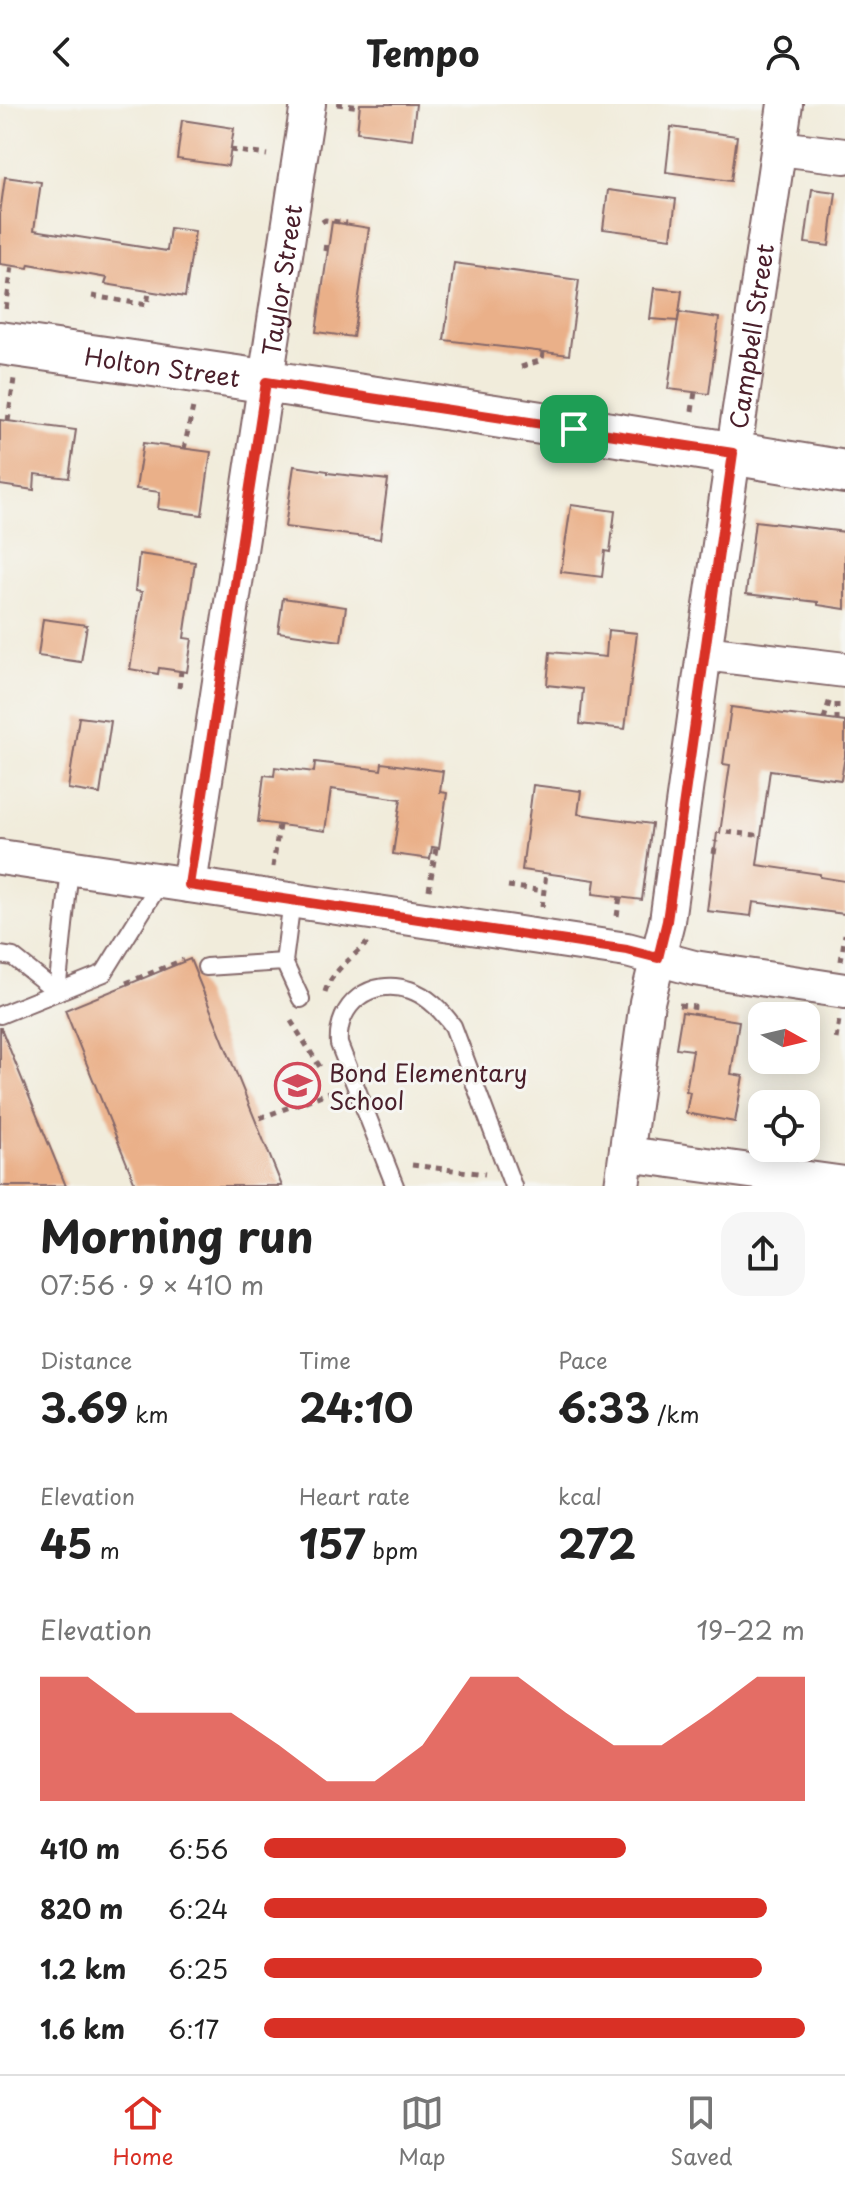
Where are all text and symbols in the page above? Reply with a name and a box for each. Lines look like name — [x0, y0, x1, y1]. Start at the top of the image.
text: Tempo — [366, 25, 479, 79]
icon: back — [40, 30, 84, 74]
icon: person — [761, 30, 805, 74]
street label: Taylor Street — [252, 202, 311, 358]
street label: Campbell Street — [719, 241, 782, 431]
street label: Holton Street — [82, 337, 243, 395]
pin — [540, 395, 608, 463]
icon: arrive — [552, 407, 596, 451]
north arrow — [748, 1002, 820, 1074]
map controls — [748, 1002, 820, 1162]
place label: Bond Elementary School — [329, 1054, 528, 1118]
school or university icon: Bond Elementary School — [274, 1062, 322, 1110]
button: locate — [748, 1090, 820, 1162]
text: Morning run — [40, 1202, 314, 1268]
button: share — [721, 1212, 805, 1296]
text: 07:56 · 9 × 410 m — [40, 1265, 264, 1304]
text: Distance — [40, 1343, 132, 1376]
text: Time — [299, 1343, 351, 1376]
text: Pace — [558, 1343, 608, 1376]
text: 3.69 — [40, 1376, 128, 1437]
text: 24:10 — [299, 1376, 413, 1437]
text: 6:33 — [558, 1376, 650, 1437]
text: km — [128, 1397, 168, 1430]
text: /km — [650, 1397, 699, 1430]
text: Elevation — [40, 1479, 135, 1512]
text: Heart rate — [299, 1479, 410, 1512]
text: kcal — [558, 1479, 602, 1512]
text: 45 — [40, 1512, 93, 1573]
text: 157 — [299, 1512, 365, 1573]
text: 272 — [558, 1512, 636, 1573]
text: m — [93, 1533, 120, 1566]
text: bpm — [365, 1533, 418, 1566]
text: Elevation — [40, 1610, 152, 1649]
text: 19–22 m — [696, 1610, 805, 1649]
text: 410 m — [40, 1829, 120, 1868]
text: 6:56 — [168, 1829, 228, 1868]
text: 820 m — [40, 1889, 123, 1928]
text: 6:24 — [168, 1889, 229, 1928]
text: 1.2 km — [40, 1949, 126, 1988]
text: 6:25 — [168, 1949, 228, 1988]
text: 1.6 km — [40, 2009, 125, 2048]
text: 6:17 — [168, 2009, 219, 2048]
tab: Home — [112, 2091, 174, 2172]
tab: Map — [398, 2091, 445, 2172]
tab: Saved — [670, 2091, 733, 2172]

